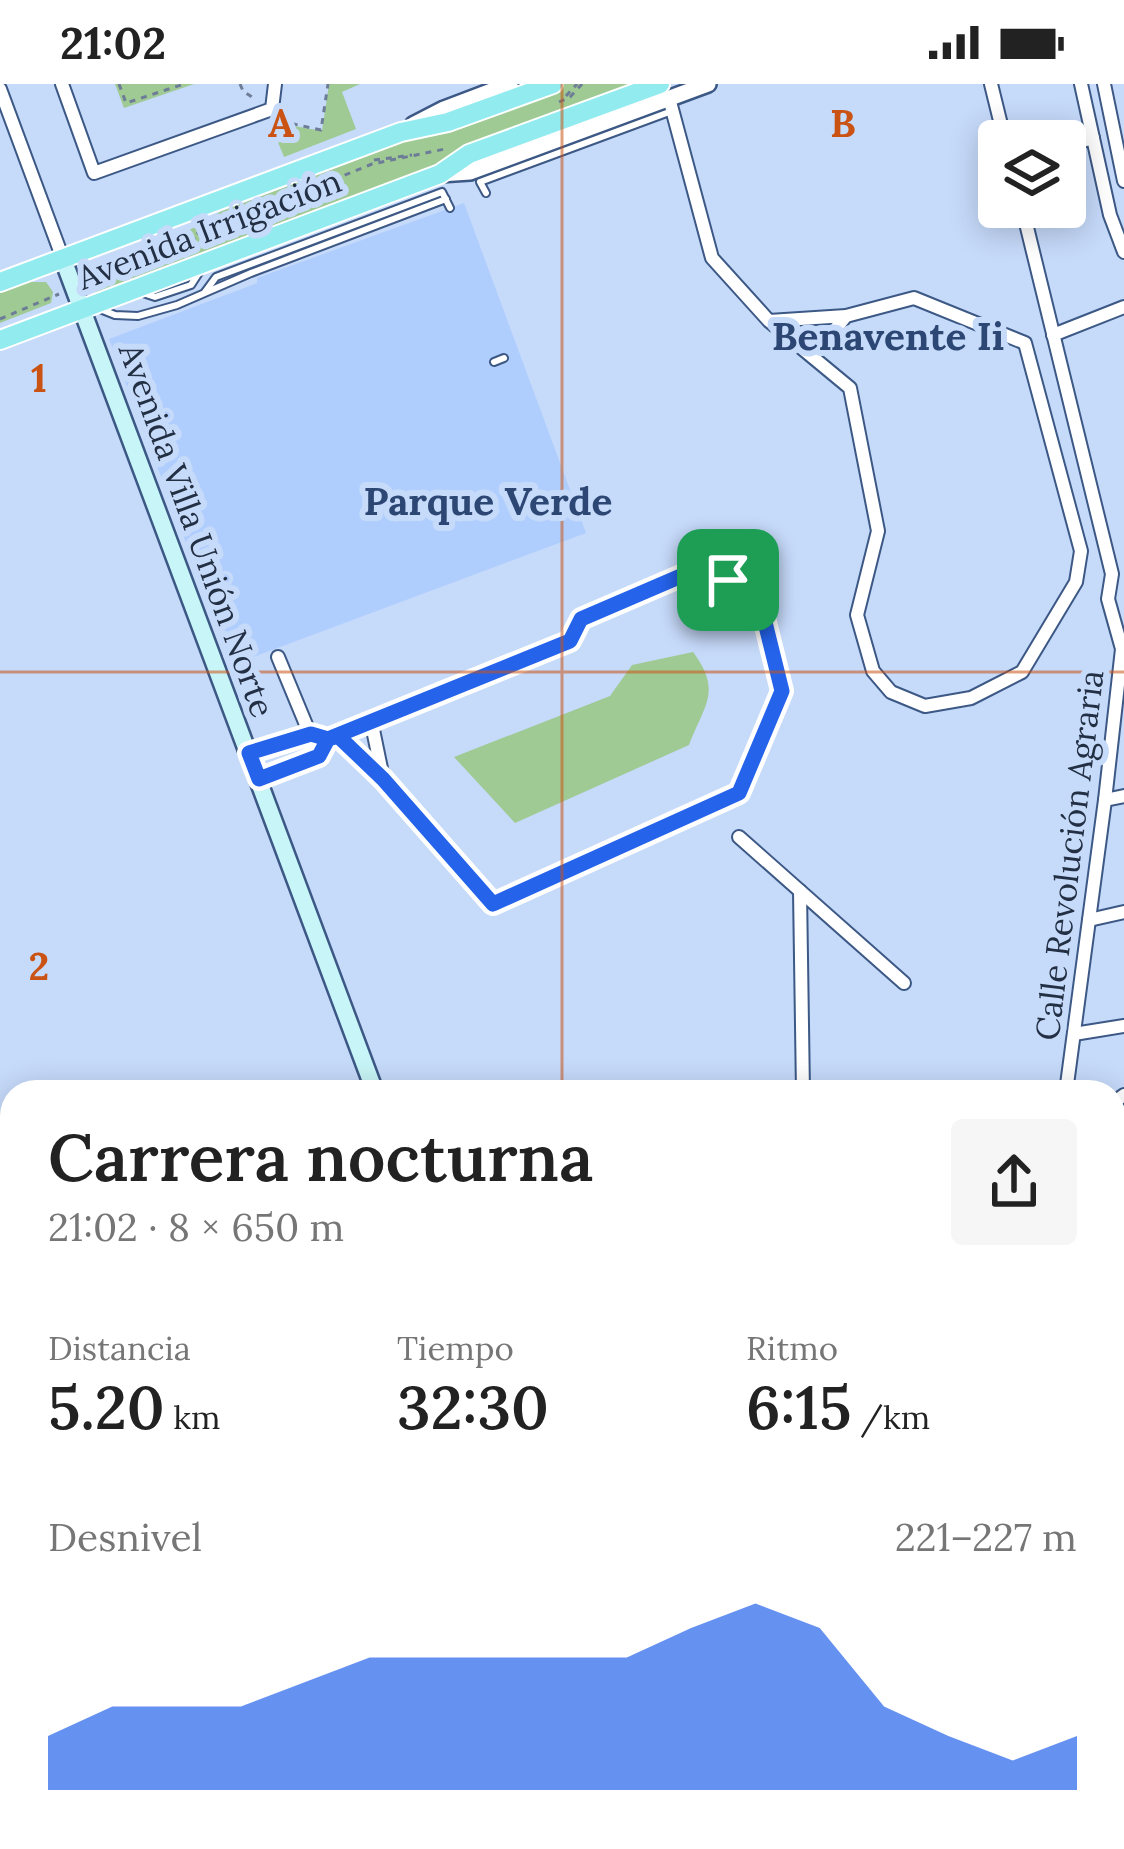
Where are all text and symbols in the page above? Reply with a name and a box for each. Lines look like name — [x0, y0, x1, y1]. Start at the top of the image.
text: 21:02 — [60, 14, 166, 71]
text: A — [268, 98, 294, 148]
text: B — [830, 98, 856, 148]
map controls — [978, 120, 1086, 228]
button: layers — [978, 120, 1086, 228]
street label: Avenida Irrigación — [70, 159, 347, 299]
district label: Benavente Ii — [772, 311, 1004, 361]
street label: Avenida Villa Unión Norte — [109, 336, 284, 723]
text: 1 — [31, 353, 47, 403]
district label: Parque Verde — [363, 476, 613, 526]
pin — [677, 529, 779, 631]
icon: arrive — [695, 547, 761, 613]
street label: Calle Revolución Agraria — [1025, 667, 1113, 1043]
text: 2 — [29, 941, 49, 991]
text: Carrera nocturna — [48, 1115, 593, 1199]
button: share — [951, 1119, 1077, 1245]
text: 21:02 · 8 × 650 m — [48, 1202, 344, 1252]
text: Distancia — [48, 1327, 191, 1369]
text: Tiempo — [397, 1327, 514, 1369]
text: Ritmo — [746, 1327, 838, 1369]
text: 5.20 — [48, 1369, 165, 1445]
text: 32:30 — [397, 1369, 549, 1445]
text: 6:15 — [746, 1369, 852, 1445]
text: km — [165, 1396, 221, 1438]
text: /km — [852, 1396, 930, 1438]
text: Desnivel — [48, 1512, 202, 1562]
text: 221–227 m — [895, 1512, 1077, 1562]

